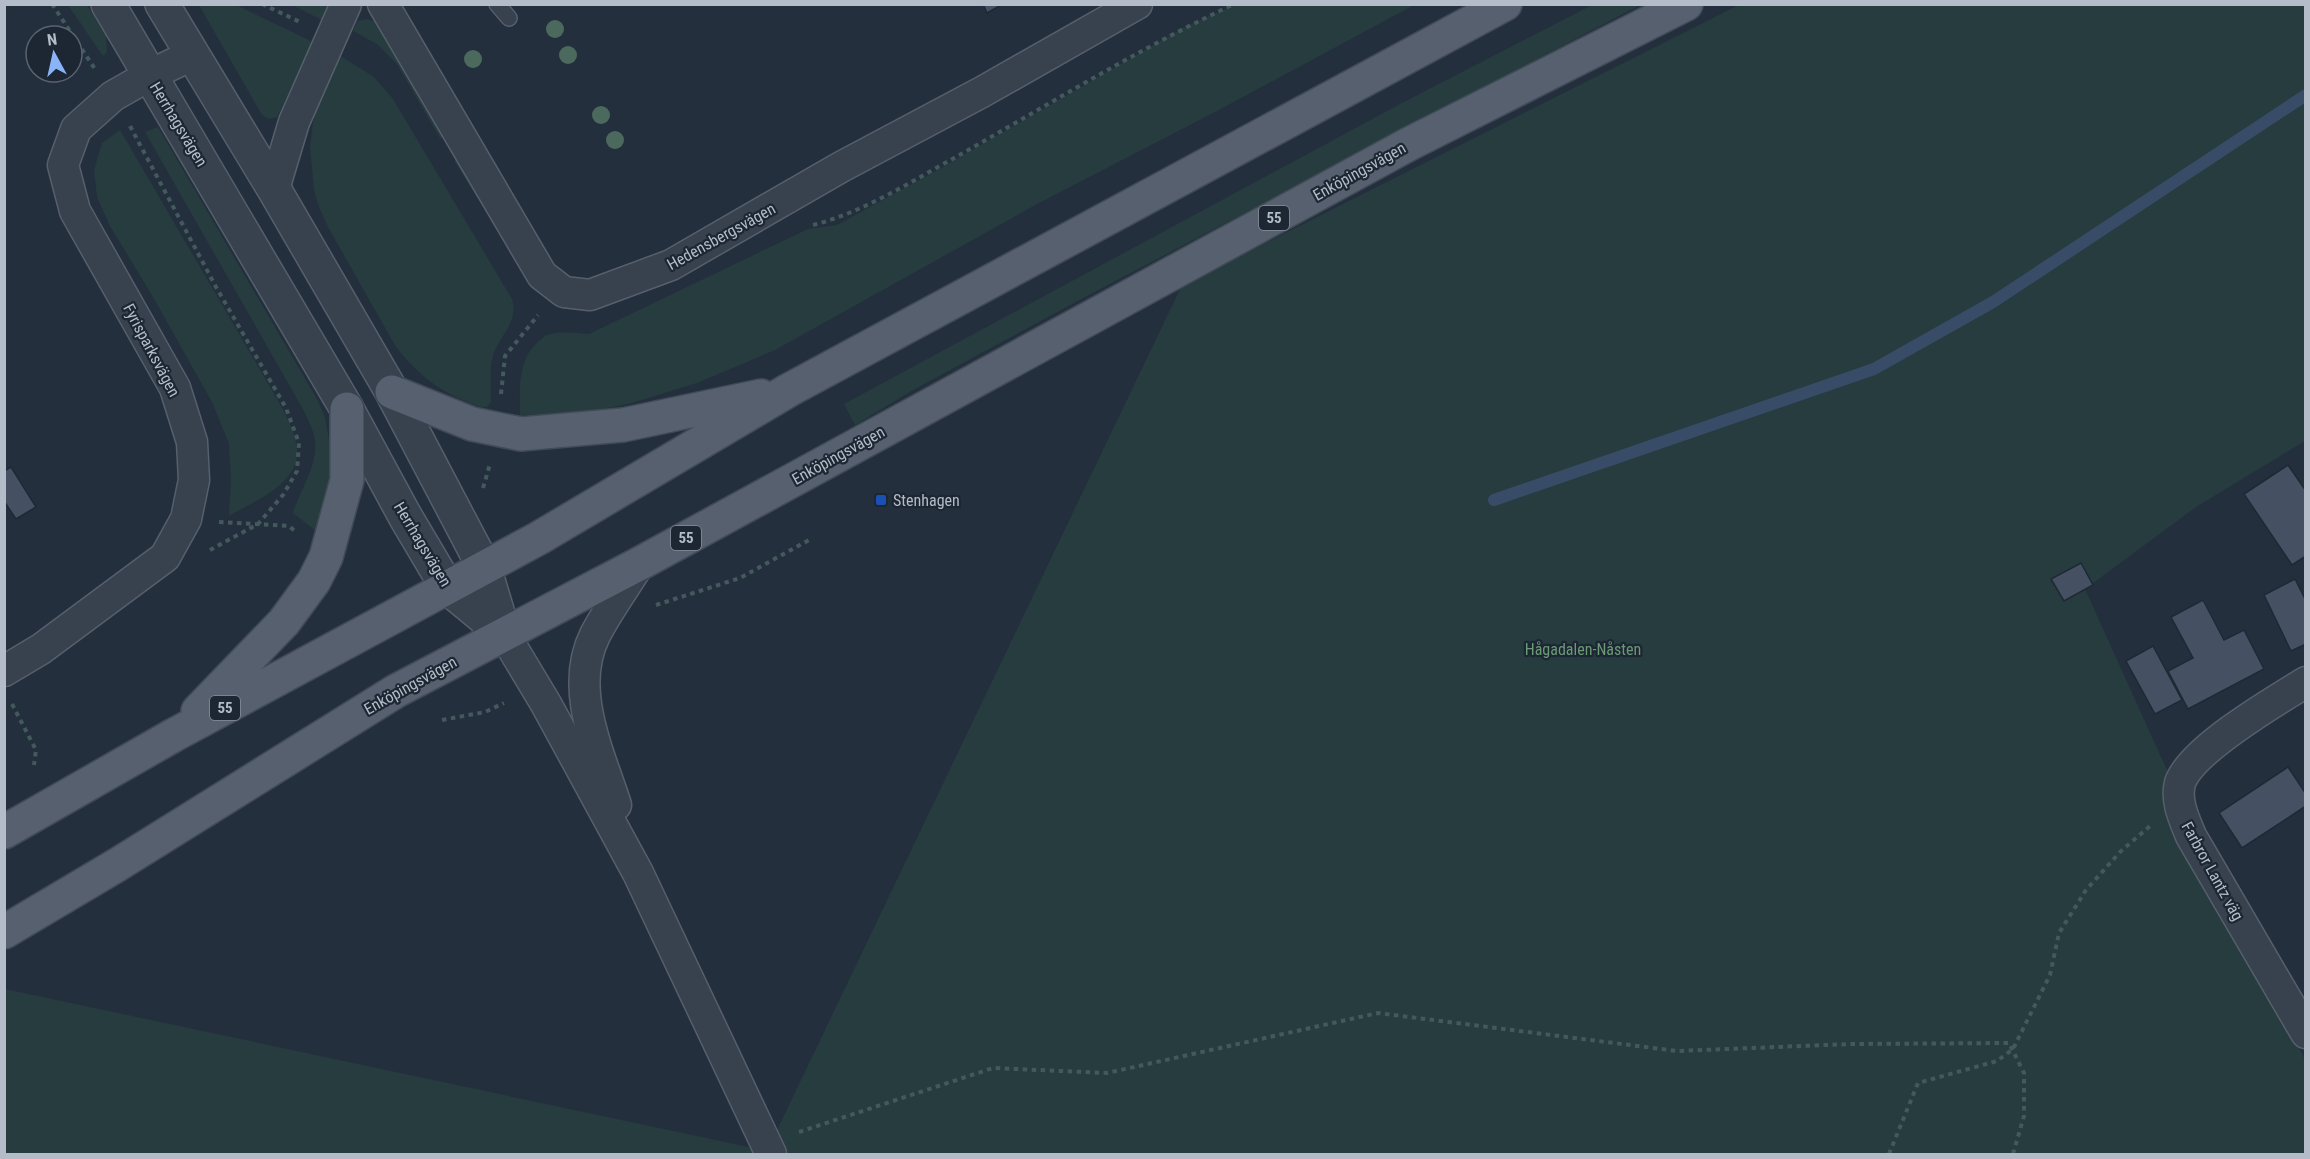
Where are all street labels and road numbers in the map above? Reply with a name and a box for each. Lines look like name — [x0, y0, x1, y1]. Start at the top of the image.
street label: Herrhagsvägen — [146, 79, 211, 170]
street label: Enköpingsvägen — [1310, 138, 1409, 205]
street label: Hedensbergsvägen — [664, 199, 779, 274]
road number: 55 — [1259, 206, 1289, 230]
street label: Fyrisparksvägen — [119, 301, 184, 400]
street label: Enköpingsvägen — [789, 422, 888, 489]
street label: Herrhagsvägen — [390, 499, 455, 590]
road number: 55 — [671, 526, 701, 550]
street label: Enköpingsvägen — [361, 652, 460, 719]
road number: 55 — [210, 696, 240, 720]
street label: Farbror Lantz väg — [2178, 819, 2248, 924]

